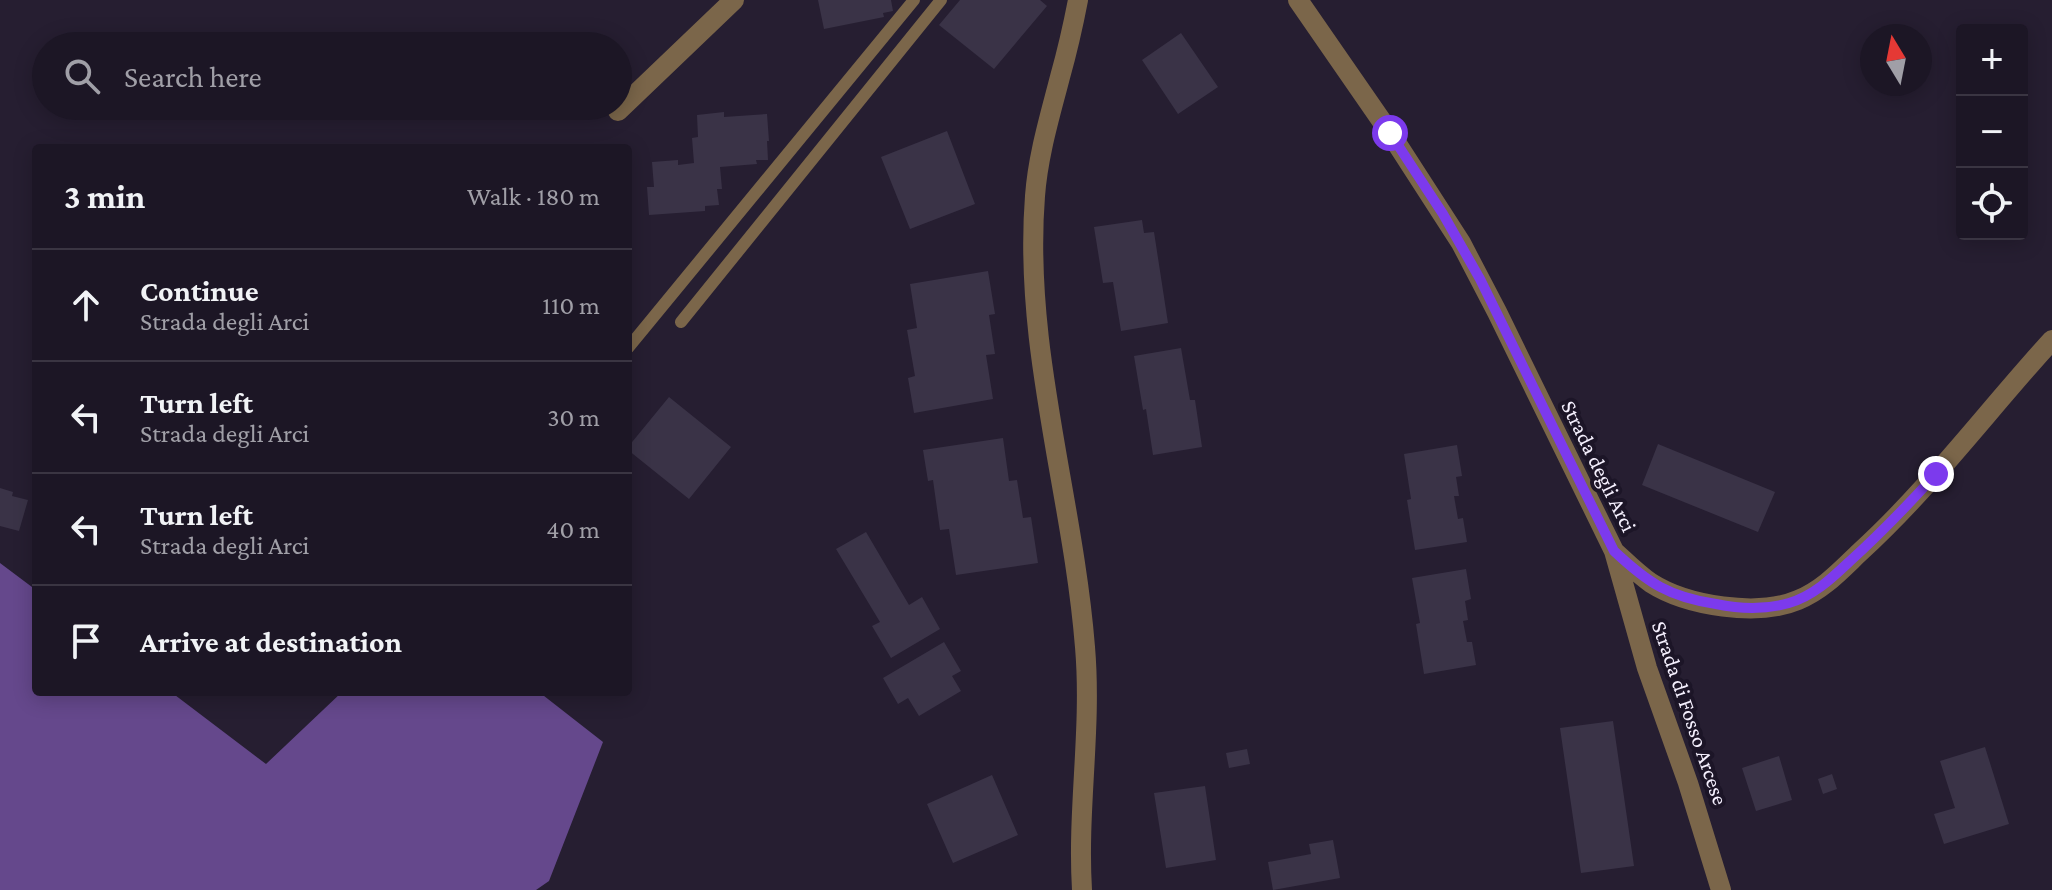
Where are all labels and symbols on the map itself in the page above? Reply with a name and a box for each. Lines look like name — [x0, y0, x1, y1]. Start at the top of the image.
north arrow — [1860, 24, 1932, 96]
route start — [1372, 115, 1408, 151]
street label: Strada degli Arci — [1556, 396, 1642, 536]
route end — [1918, 456, 1954, 492]
street label: Strada di Fosso Arcese — [1647, 618, 1733, 808]

